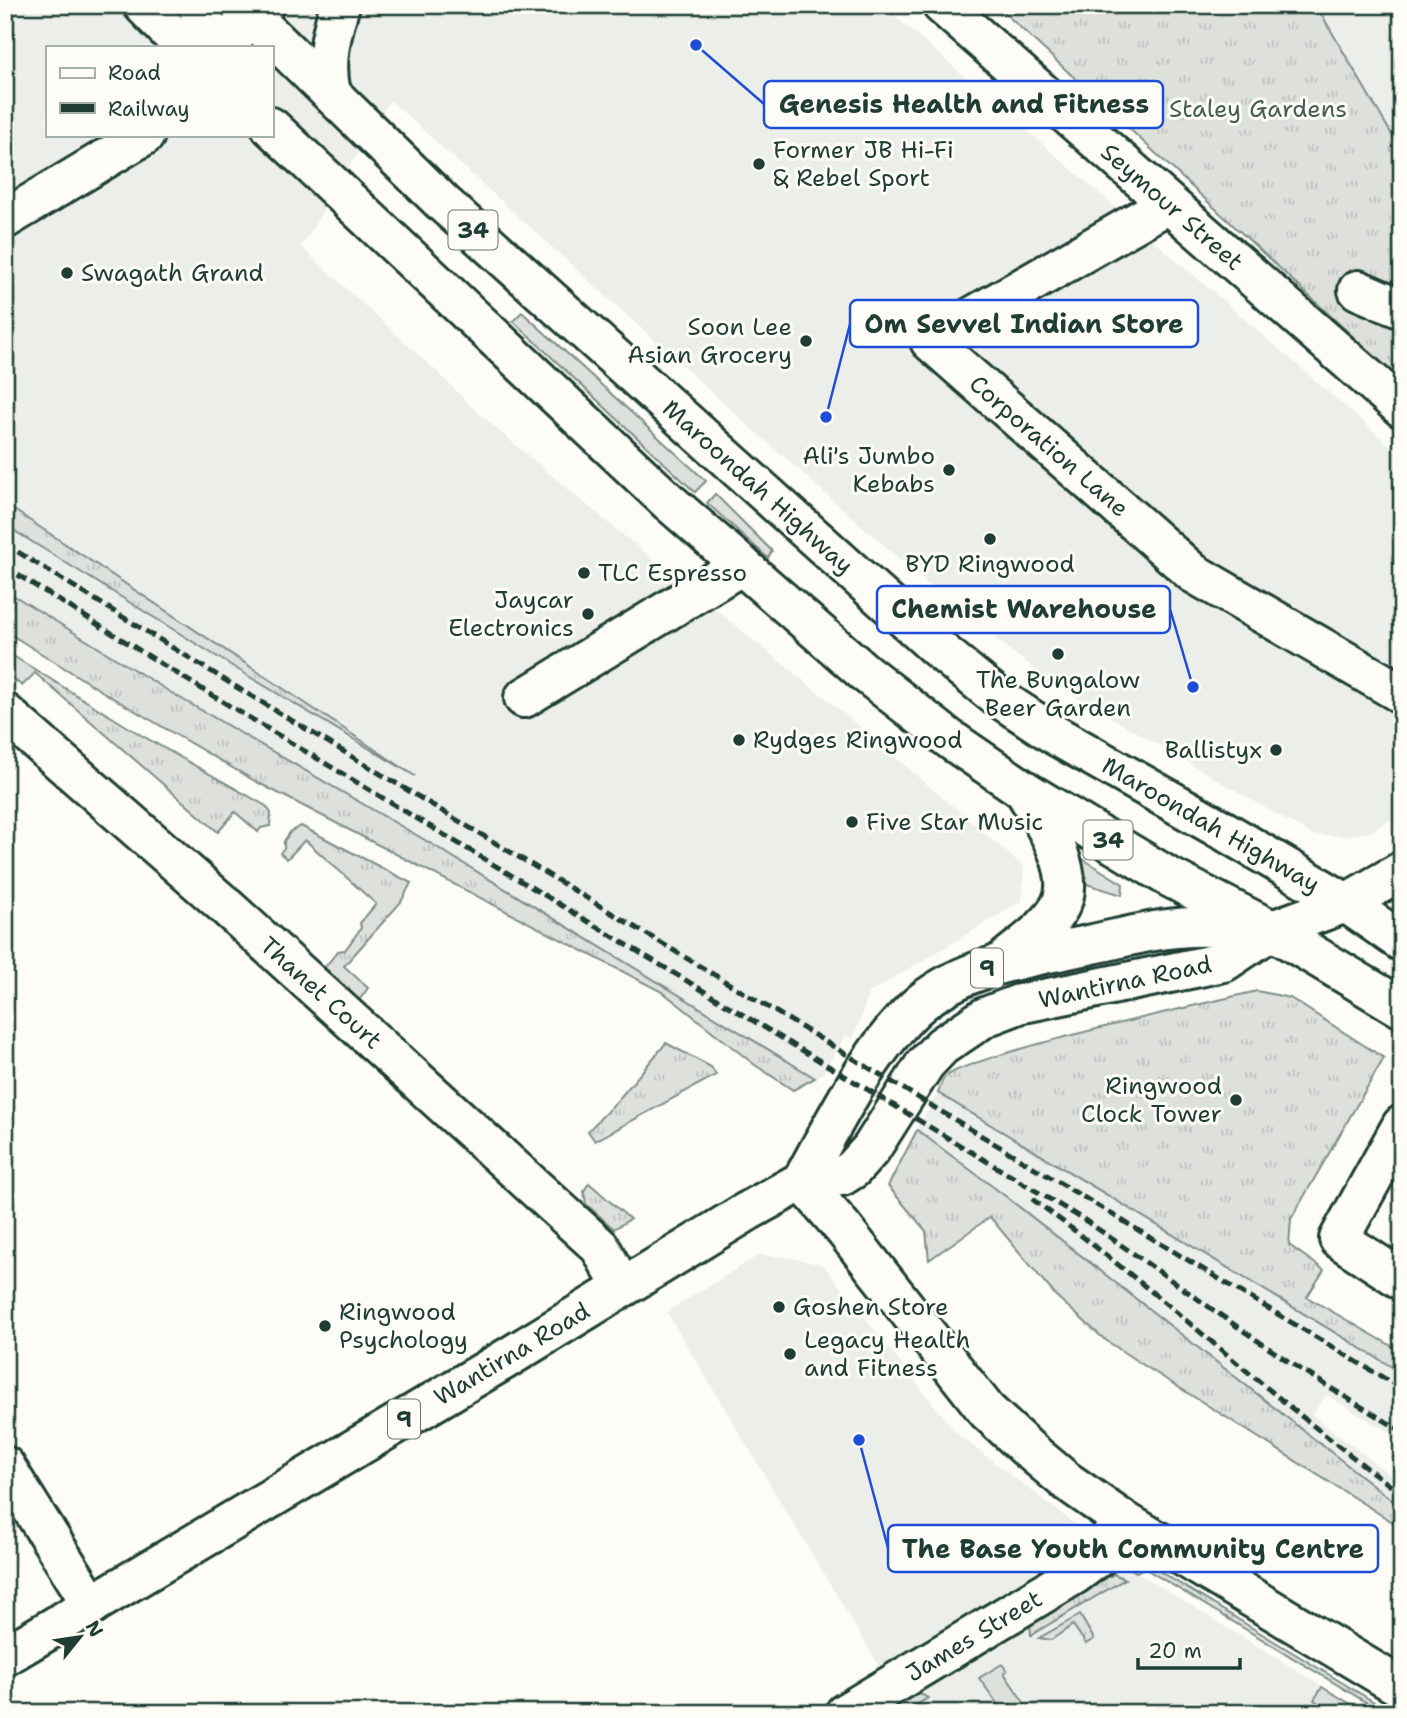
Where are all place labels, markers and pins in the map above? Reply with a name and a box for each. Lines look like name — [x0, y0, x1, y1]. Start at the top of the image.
callout: Genesis Health and Fitness — [764, 81, 1163, 128]
place label: Former JB Hi-Fi & Rebel Sport — [773, 134, 954, 194]
marker: Former JB Hi-Fi & Rebel Sport — [751, 156, 767, 172]
place label: Swagath Grand — [81, 257, 264, 289]
marker: Swagath Grand — [59, 265, 75, 281]
callout: Om Sevvel Indian Store — [850, 300, 1198, 347]
place label: Soon Lee Asian Grocery — [627, 311, 792, 371]
marker: Soon Lee Asian Grocery — [798, 333, 814, 349]
place label: Ali's Jumbo Kebabs — [803, 440, 935, 500]
marker: Ali's Jumbo Kebabs — [941, 462, 957, 478]
marker: BYD Ringwood — [982, 531, 998, 547]
place label: BYD Ringwood — [905, 548, 1075, 580]
place label: TLC Espresso — [598, 557, 747, 589]
marker: TLC Espresso — [576, 565, 592, 581]
place label: Jaycar Electronics — [448, 584, 574, 644]
callout: Chemist Warehouse — [877, 586, 1170, 633]
marker: Jaycar Electronics — [580, 606, 596, 622]
marker: The Bungalow Beer Garden — [1050, 646, 1066, 662]
place label: The Bungalow Beer Garden — [976, 664, 1140, 724]
place label: Rydges Ringwood — [753, 724, 962, 756]
marker: Rydges Ringwood — [731, 732, 747, 748]
place label: Ballistyx — [1165, 734, 1262, 766]
marker: Ballistyx — [1268, 742, 1284, 758]
place label: Five Star Music — [866, 806, 1043, 838]
marker: Five Star Music — [844, 814, 860, 830]
place label: Ringwood Clock Tower — [1081, 1070, 1222, 1130]
marker: Ringwood Clock Tower — [1228, 1092, 1244, 1108]
place label: Goshen Store — [793, 1291, 949, 1323]
place label: Ringwood Psychology — [339, 1296, 468, 1356]
marker: Goshen Store — [771, 1299, 787, 1315]
marker: Ringwood Psychology — [317, 1318, 333, 1334]
place label: Legacy Health and Fitness — [804, 1324, 970, 1384]
marker: Legacy Health and Fitness — [782, 1346, 798, 1362]
callout: The Base Youth Community Centre — [888, 1525, 1378, 1572]

